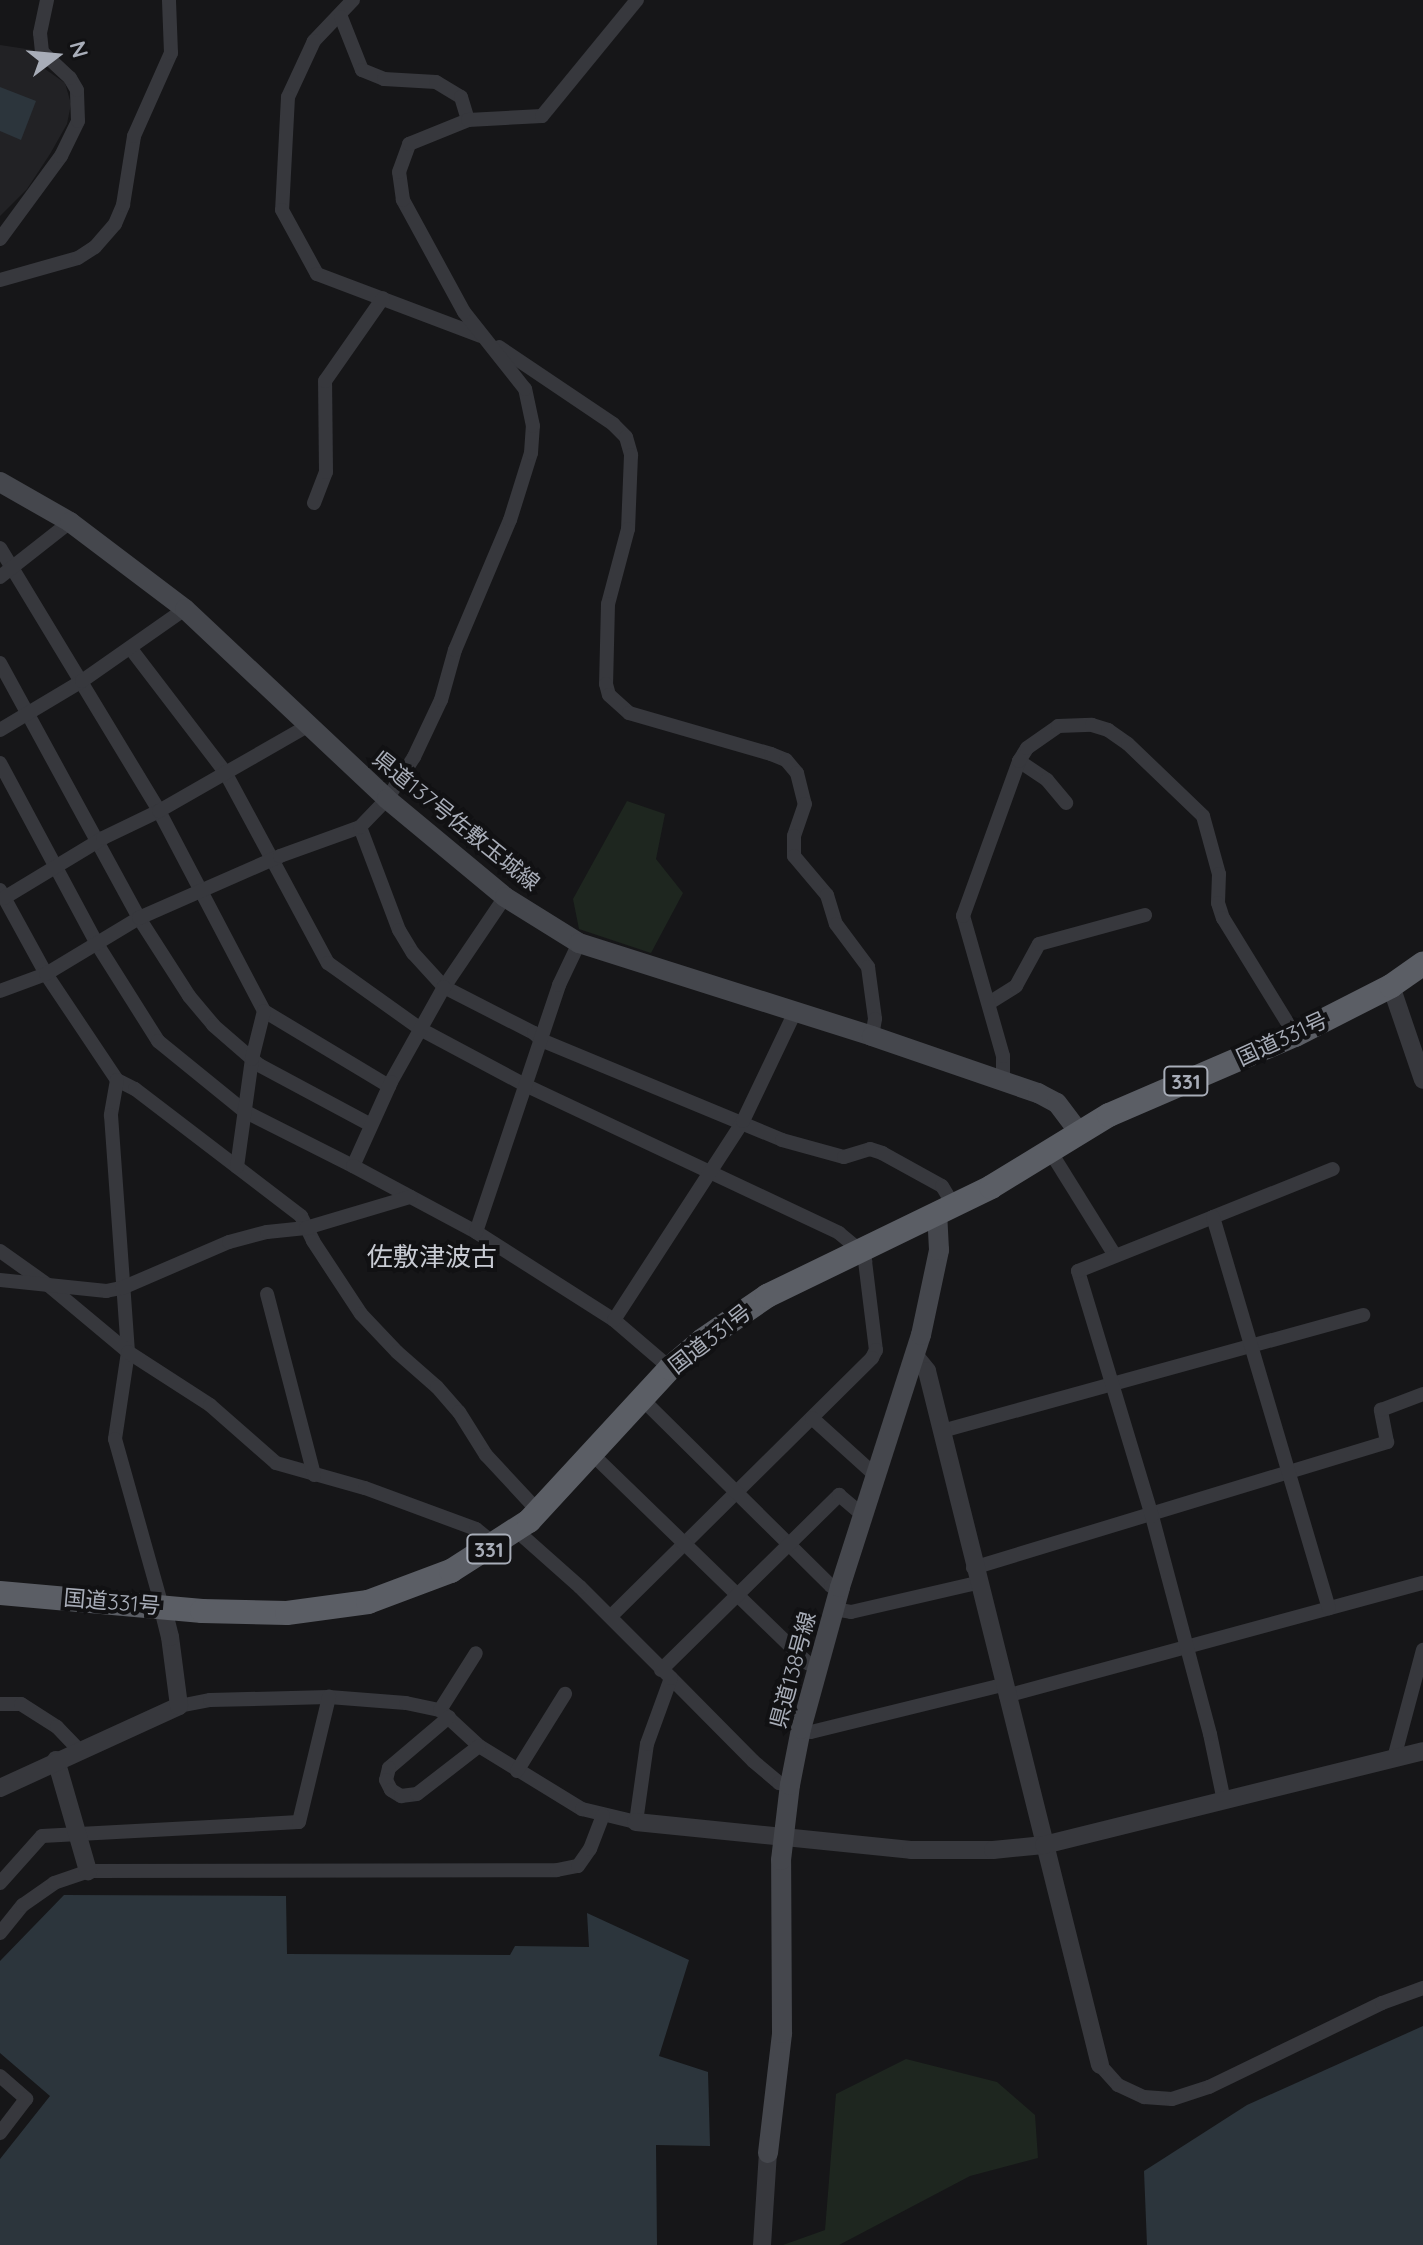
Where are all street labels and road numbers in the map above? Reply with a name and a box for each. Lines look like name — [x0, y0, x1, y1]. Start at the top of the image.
street label: 県道137号佐敷玉城線 — [367, 746, 545, 896]
street label: 国道331号 — [1232, 1006, 1332, 1072]
road number: 331 — [1162, 1065, 1210, 1097]
street label: 国道331号 — [664, 1299, 756, 1379]
road number: 331 — [465, 1533, 513, 1565]
street label: 国道331号 — [62, 1585, 162, 1619]
street label: 県道138号線 — [765, 1609, 821, 1731]

